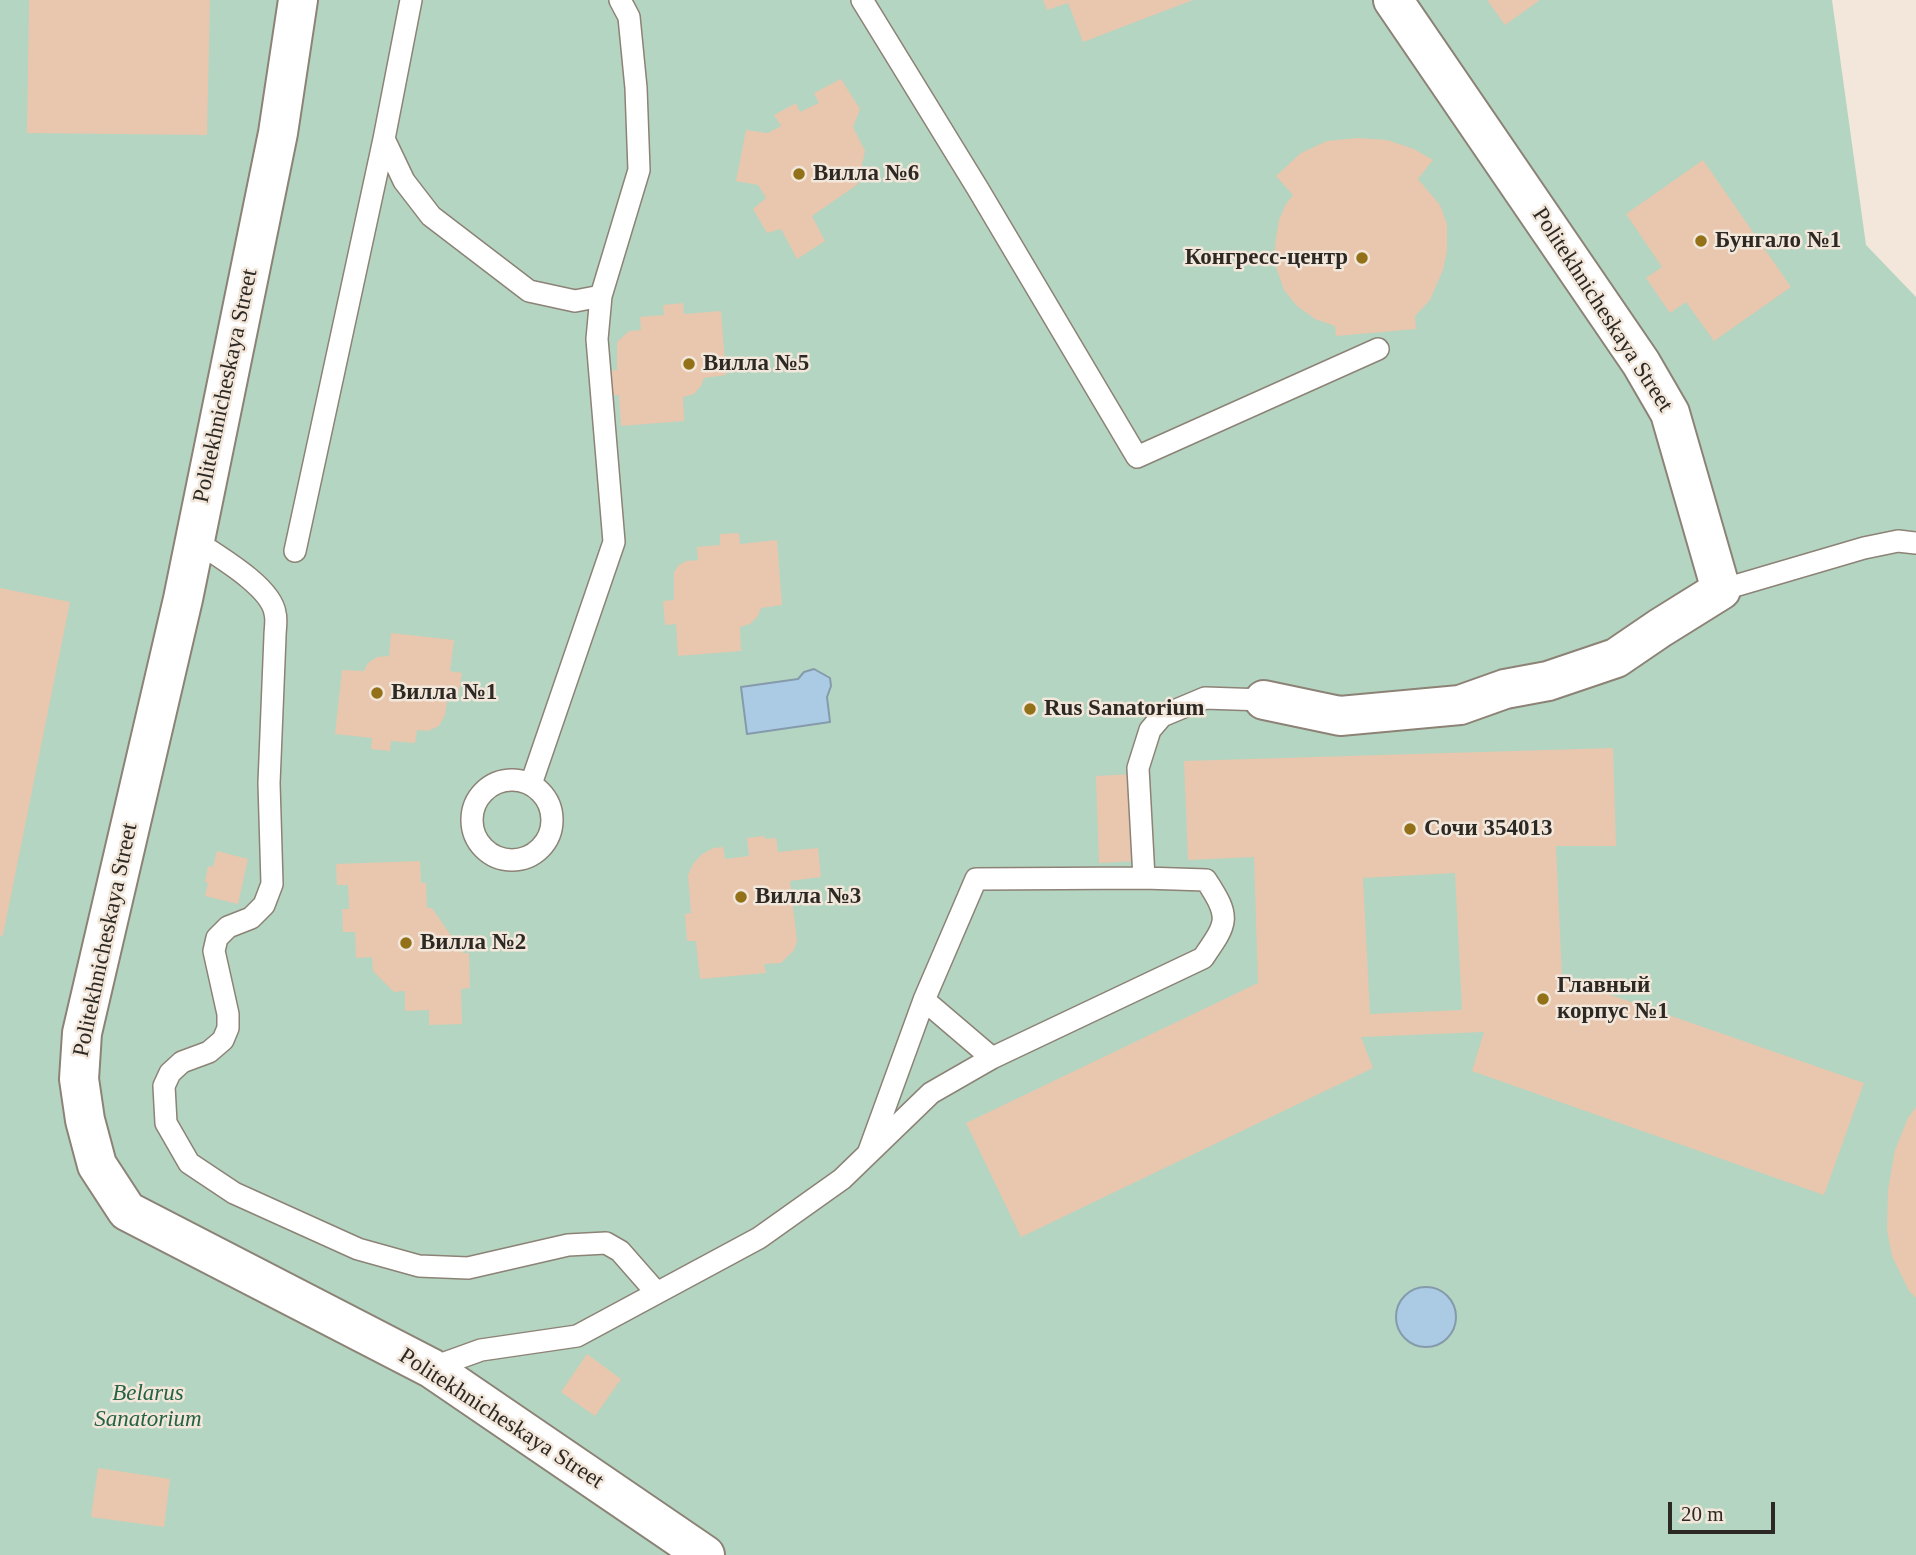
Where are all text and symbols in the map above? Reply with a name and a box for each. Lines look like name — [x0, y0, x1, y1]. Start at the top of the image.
place label: Вилла №6 — [813, 160, 919, 188]
marker: Вилла №6 — [791, 166, 807, 182]
street label: Politekhnicheskaya Street — [1526, 203, 1678, 417]
place label: Бунгало №1 — [1715, 227, 1841, 255]
marker: Бунгало №1 — [1693, 233, 1709, 249]
place label: Конгресс-центр — [1185, 244, 1348, 272]
marker: Конгресс-центр — [1354, 250, 1370, 266]
street label: Politekhnicheskaya Street — [188, 267, 264, 505]
place label: Вилла №5 — [703, 350, 809, 378]
marker: Вилла №5 — [681, 356, 697, 372]
place label: Вилла №1 — [391, 679, 497, 707]
marker: Вилла №1 — [369, 685, 385, 701]
place label: Rus Sanatorium — [1044, 695, 1204, 723]
marker: Rus Sanatorium — [1022, 701, 1038, 717]
place label: Сочи 354013 — [1424, 815, 1552, 843]
street label: Politekhnicheskaya Street — [68, 821, 144, 1059]
marker: Сочи 354013 — [1402, 821, 1418, 837]
place label: Вилла №3 — [755, 883, 861, 911]
marker: Вилла №3 — [733, 889, 749, 905]
place label: Вилла №2 — [420, 929, 526, 957]
marker: Вилла №2 — [398, 935, 414, 951]
place label: Главный корпус №1 — [1557, 972, 1669, 1026]
marker: Главный корпус №1 — [1535, 991, 1551, 1007]
street label: Politekhnicheskaya Street — [394, 1343, 608, 1495]
park label: Belarus Sanatorium — [94, 1380, 202, 1434]
scale bar — [1671, 1488, 1778, 1532]
text: 20 m — [1681, 1502, 1724, 1526]

